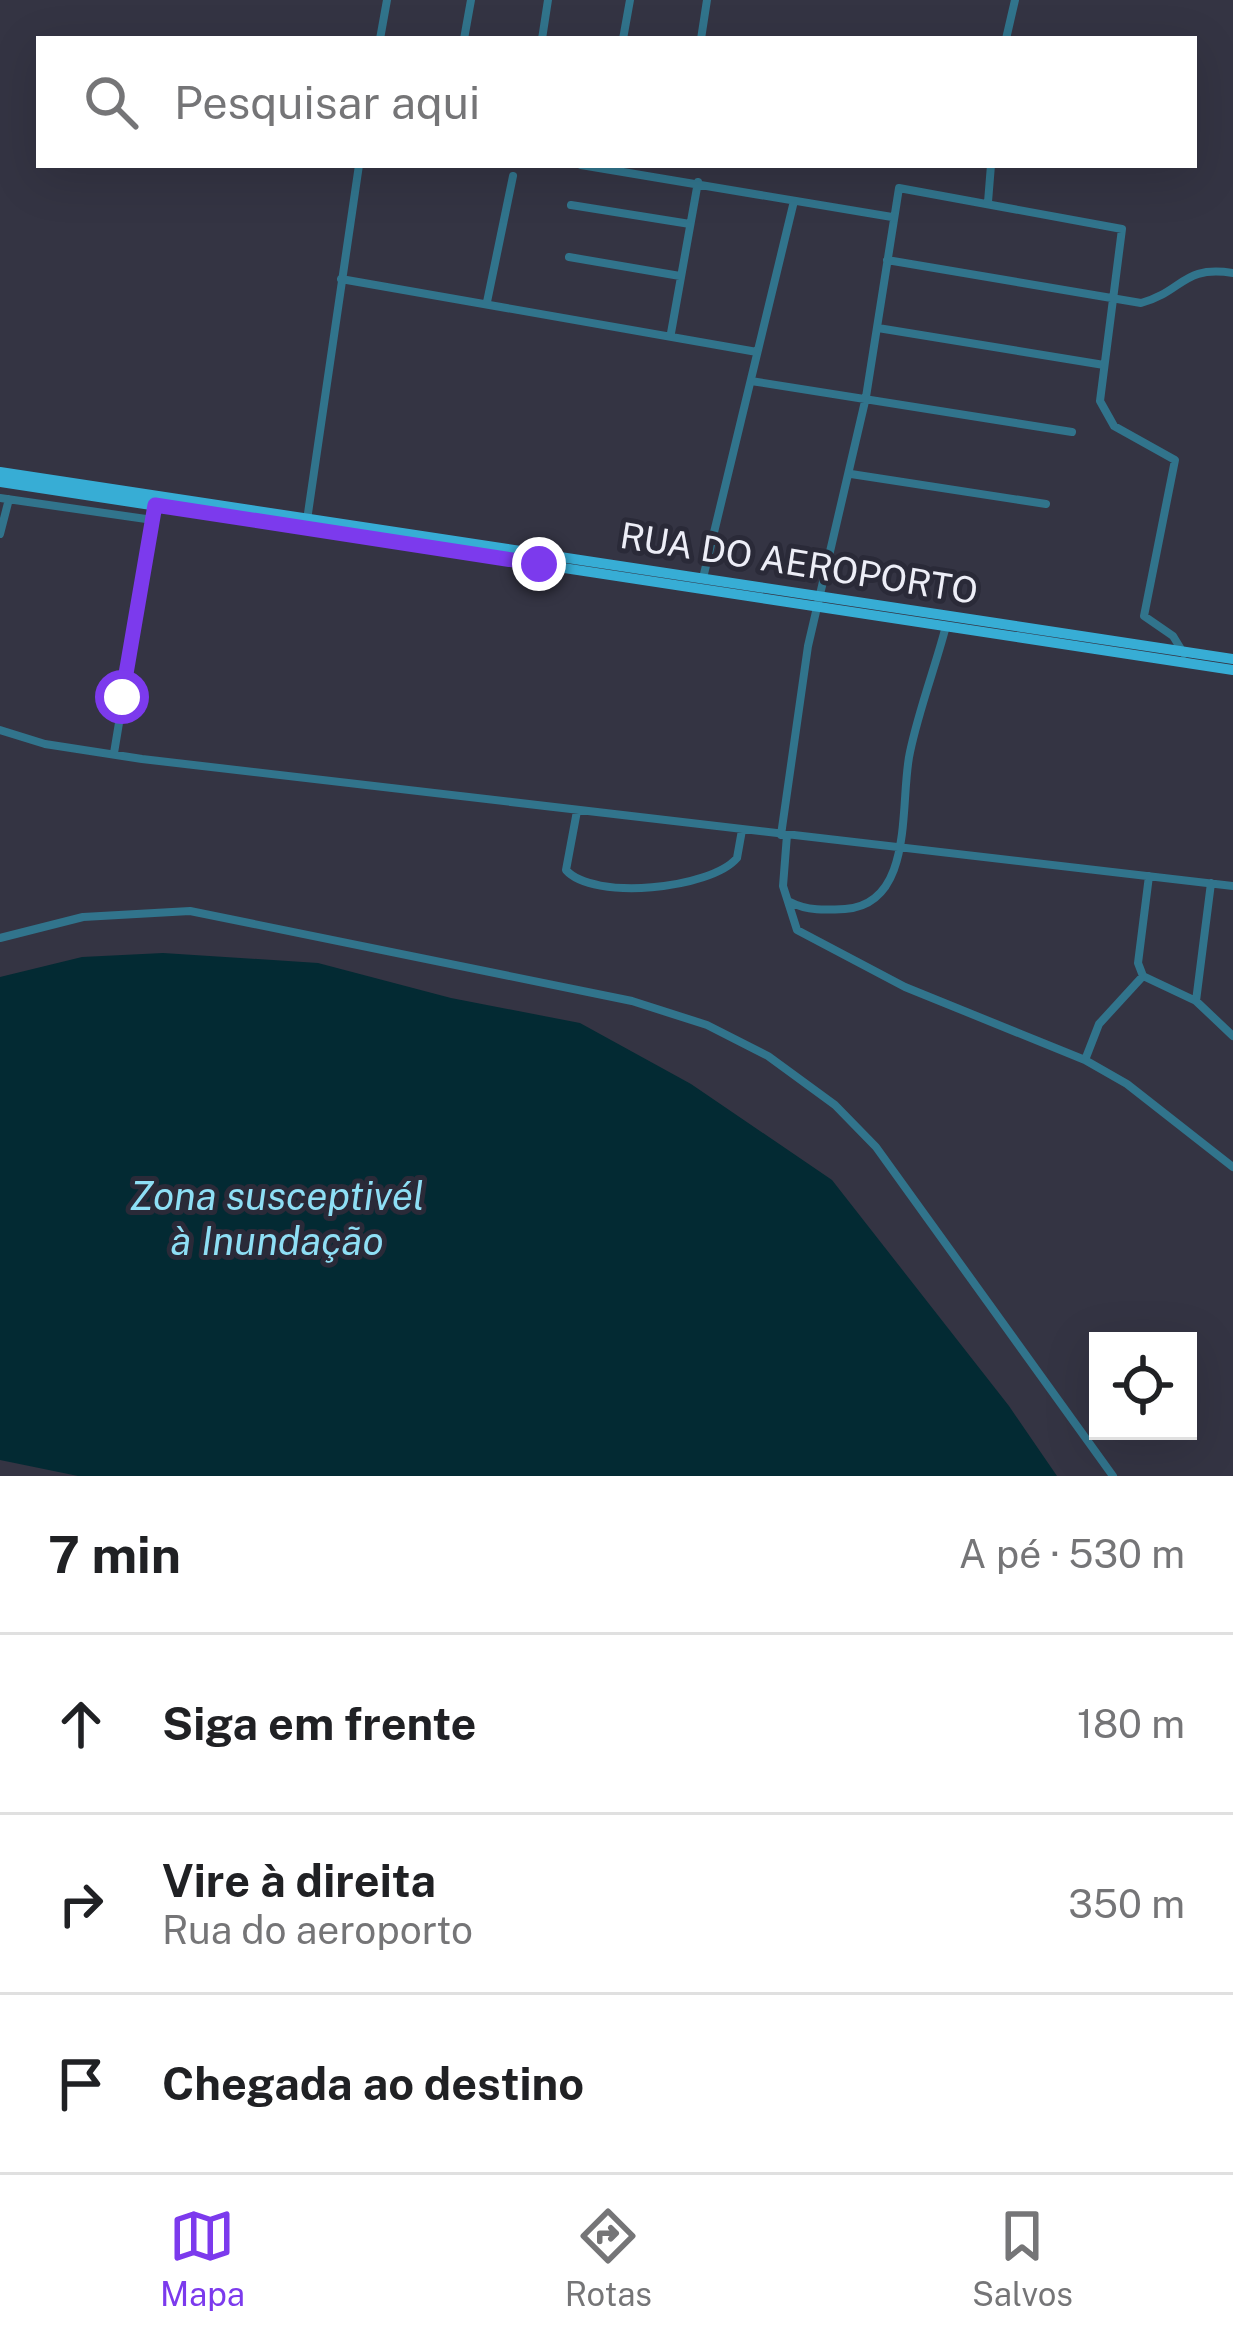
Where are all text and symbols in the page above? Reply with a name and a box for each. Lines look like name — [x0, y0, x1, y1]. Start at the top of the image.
search box — [36, 36, 1197, 168]
icon: search — [78, 69, 144, 135]
text: Pesquisar aqui — [174, 76, 480, 129]
street label: RUA DO AEROPORTO — [617, 514, 981, 612]
route end — [512, 537, 566, 591]
route start — [95, 670, 149, 724]
water label: Zona susceptivél à Inundação — [130, 1173, 424, 1264]
map controls — [1089, 1332, 1197, 1440]
button: locate — [1089, 1332, 1197, 1440]
text: 7 min — [48, 1525, 181, 1584]
text: A pé · 530 m — [959, 1531, 1185, 1577]
icon: ahead — [48, 1691, 114, 1757]
text: Siga em frente — [162, 1697, 476, 1750]
text: 180 m — [1077, 1701, 1185, 1747]
text: Vire à direita — [162, 1854, 436, 1907]
icon: right — [48, 1871, 114, 1937]
text: 350 m — [1068, 1881, 1185, 1927]
text: Rua do aeroporto — [162, 1907, 473, 1953]
icon: arrive — [48, 2051, 114, 2117]
text: Chegada ao destino — [162, 2057, 584, 2110]
tab: Mapa — [160, 2203, 245, 2313]
tab: Rotas — [565, 2203, 652, 2313]
tab: Salvos — [972, 2203, 1073, 2313]

